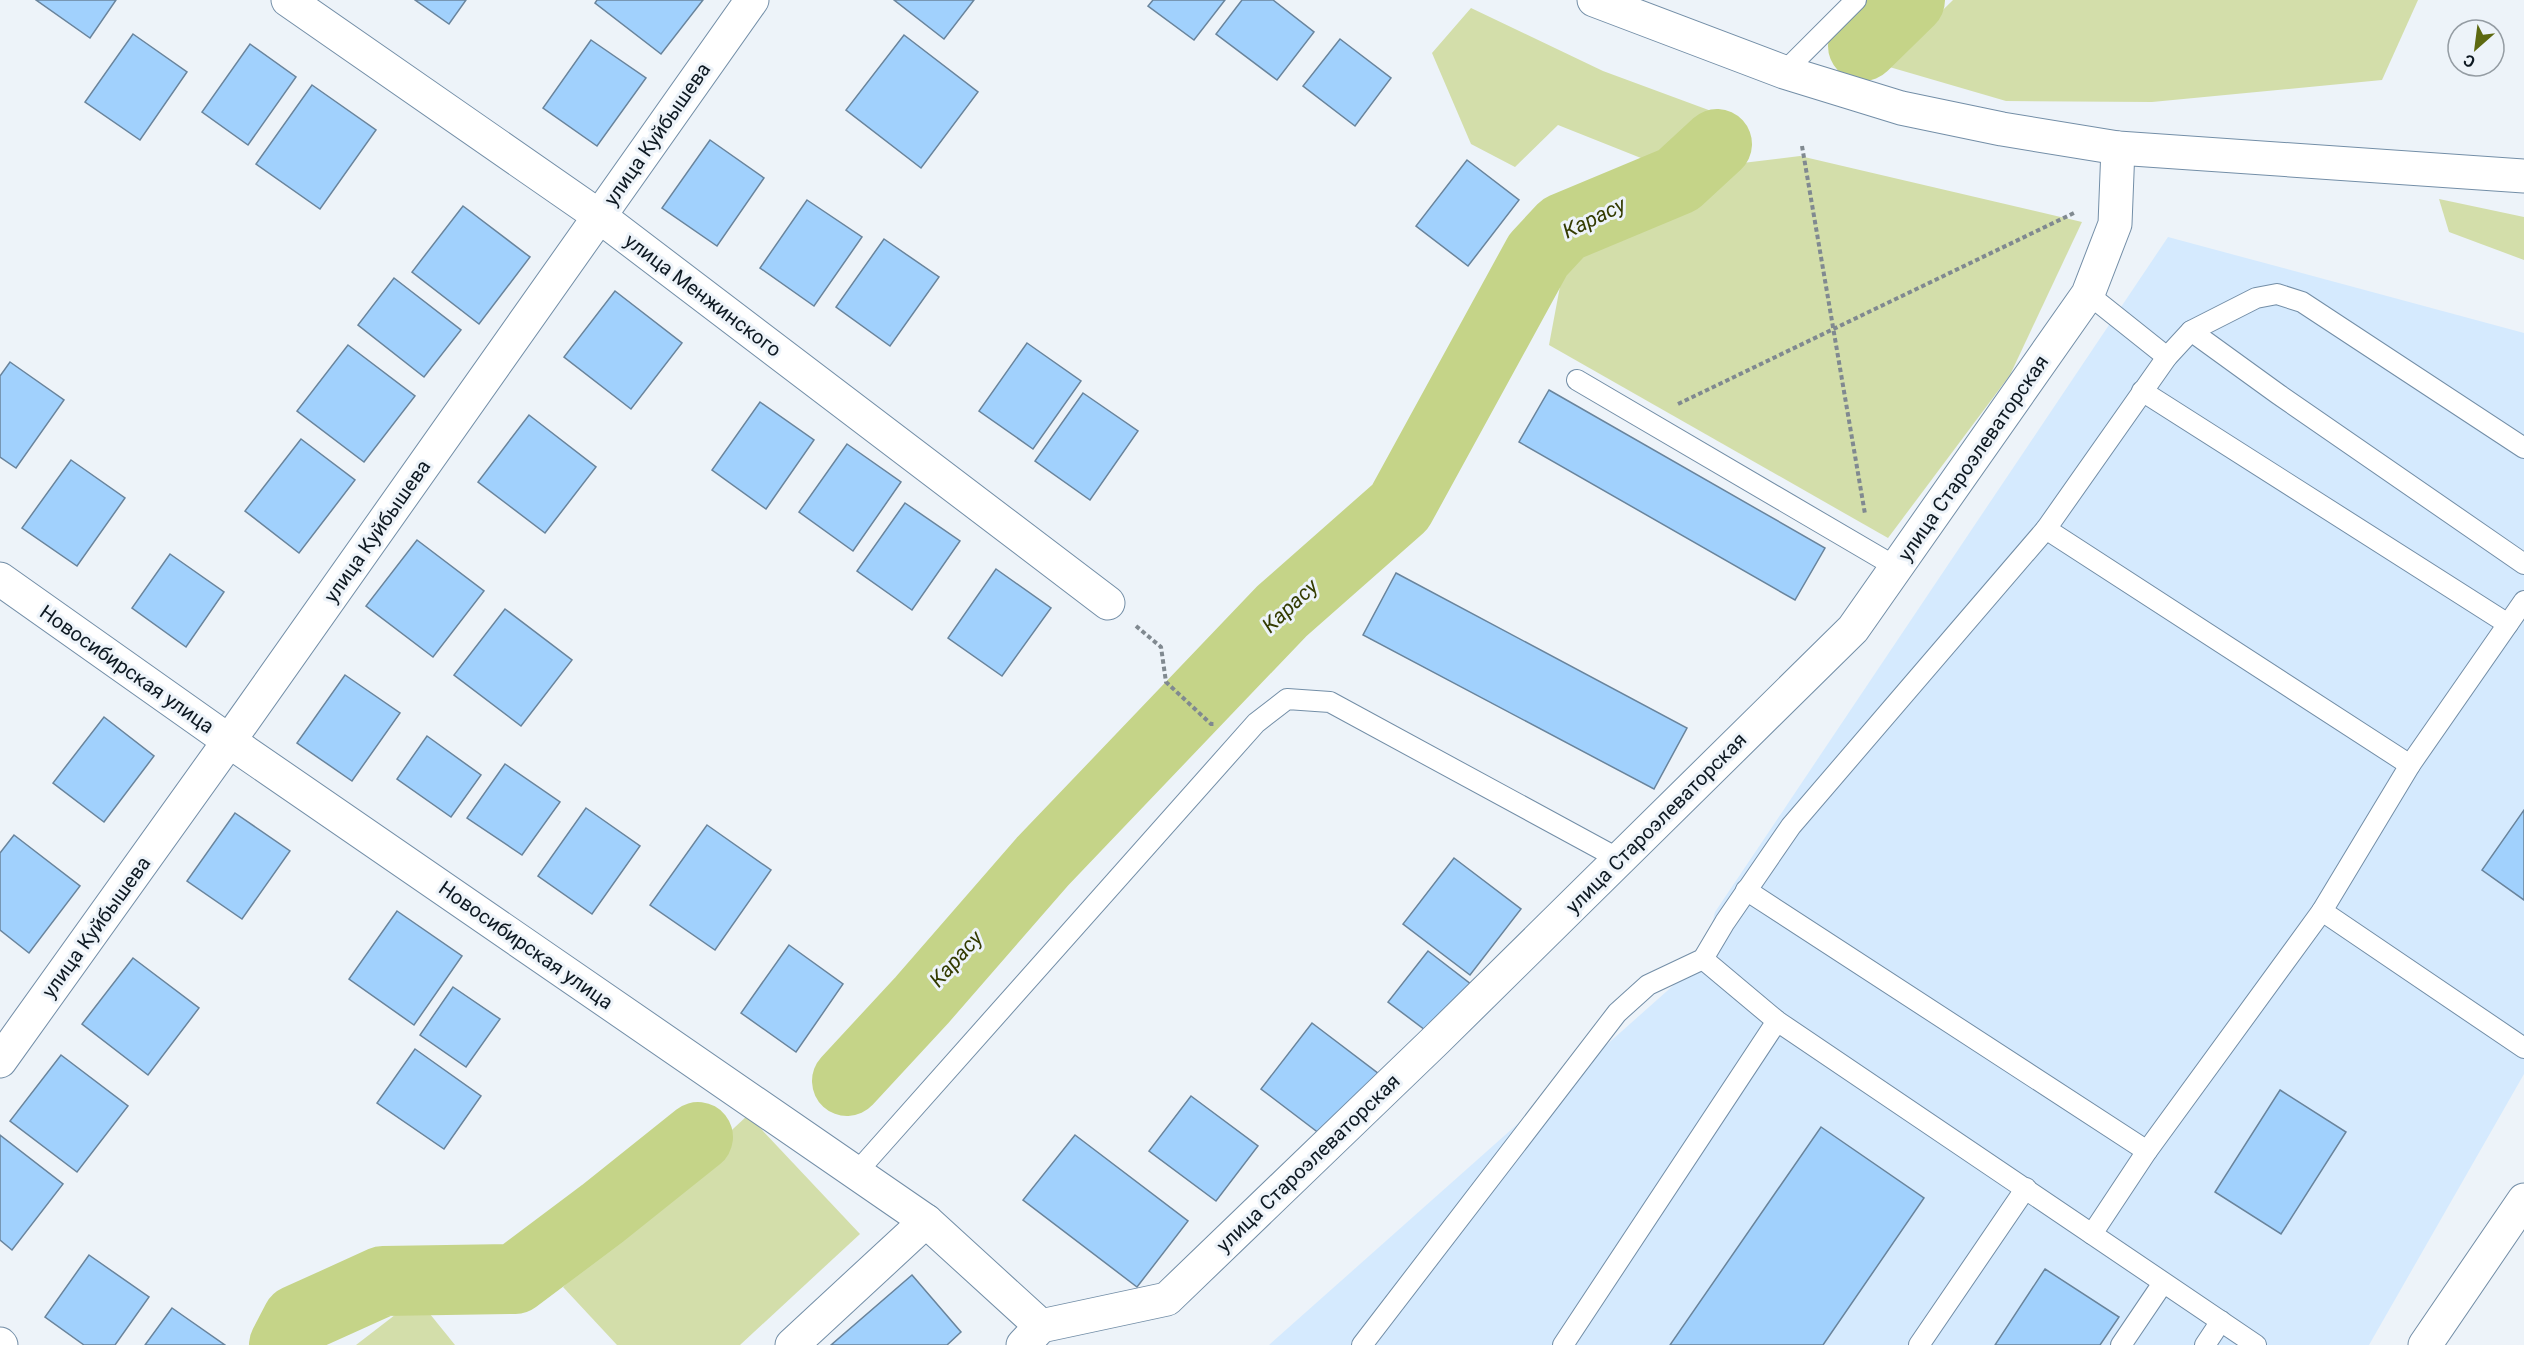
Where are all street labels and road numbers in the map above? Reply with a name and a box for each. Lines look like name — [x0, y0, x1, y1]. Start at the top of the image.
street label: улица Куйбышева — [599, 58, 715, 210]
street label: улица Менжинского — [620, 228, 786, 362]
street label: улица Староэлеваторская — [1893, 350, 2053, 566]
street label: улица Куйбышева — [319, 455, 435, 607]
street label: Новосибирская улица — [35, 600, 219, 738]
street label: улица Староэлеваторская — [1561, 728, 1751, 918]
street label: улица Куйбышева — [37, 852, 155, 1002]
street label: Новосибирская улица — [434, 876, 618, 1014]
street label: улица Староэлеваторская — [1211, 1069, 1405, 1257]

